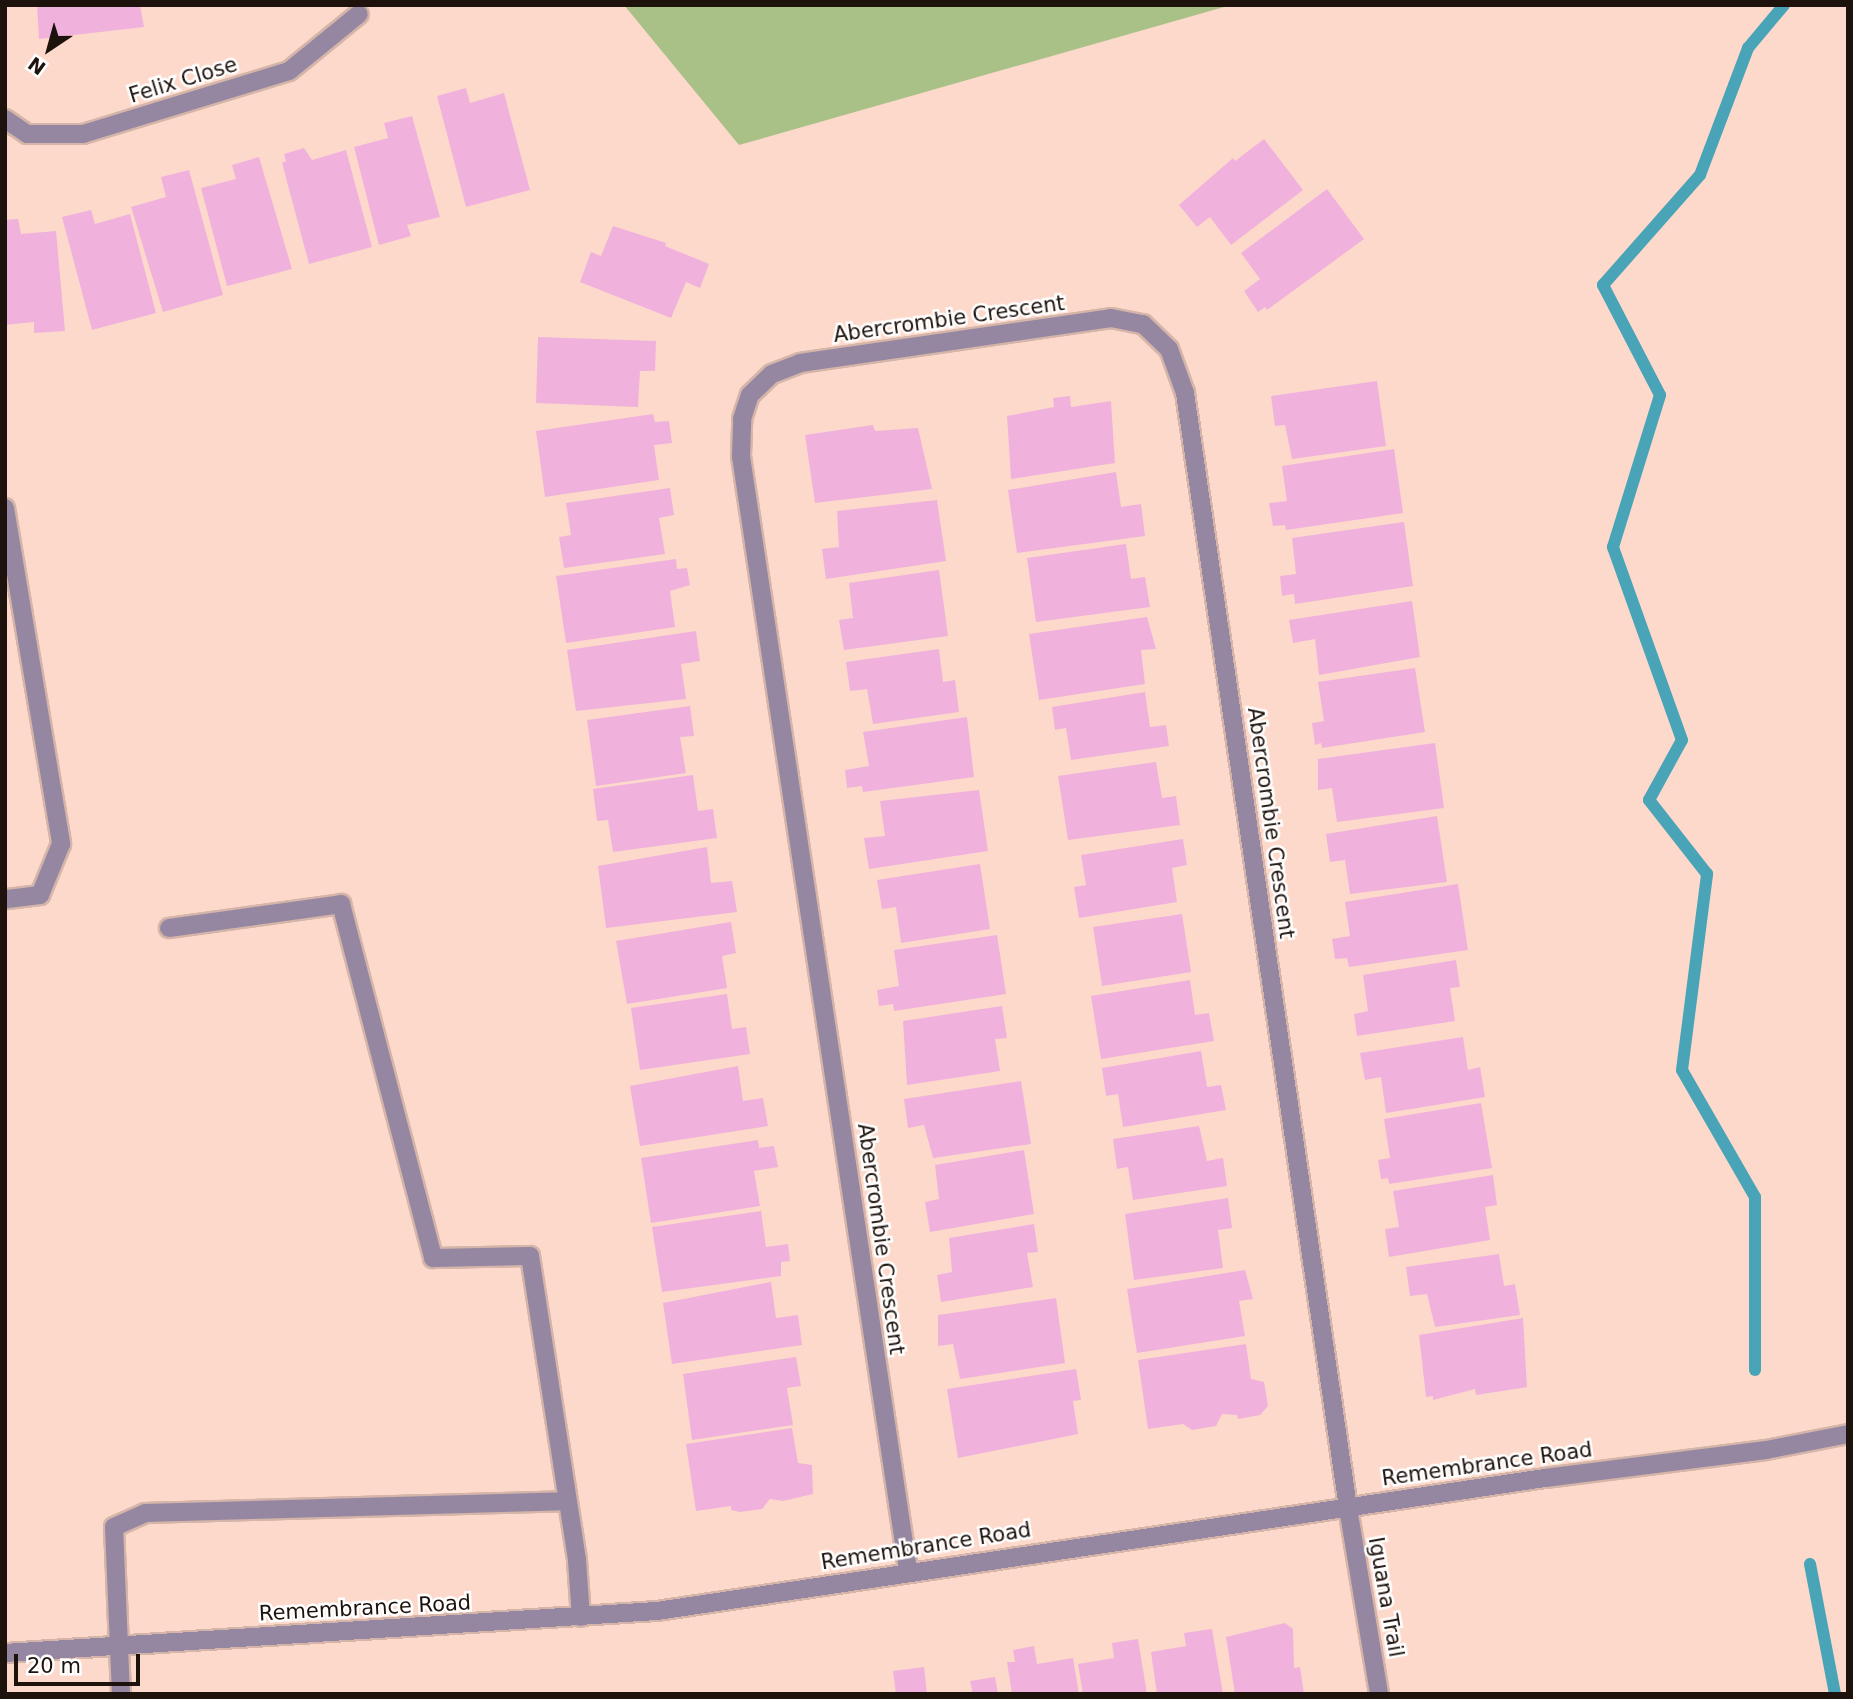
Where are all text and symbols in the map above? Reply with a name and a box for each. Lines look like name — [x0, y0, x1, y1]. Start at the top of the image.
north arrow — [14, 14, 84, 84]
text: N — [24, 52, 50, 80]
street label: Felix Close — [126, 52, 240, 108]
street label: Abercrombie Crescent — [832, 290, 1066, 348]
street label: Abercrombie Crescent — [1242, 706, 1300, 940]
street label: Abercrombie Crescent — [852, 1122, 910, 1356]
street label: Remembrance Road — [1380, 1437, 1594, 1491]
street label: Remembrance Road — [819, 1517, 1033, 1575]
street label: Iguana Trail — [1363, 1535, 1409, 1659]
street label: Remembrance Road — [258, 1590, 472, 1626]
scale bar — [18, 1640, 144, 1684]
text: 20 m — [27, 1654, 81, 1678]

